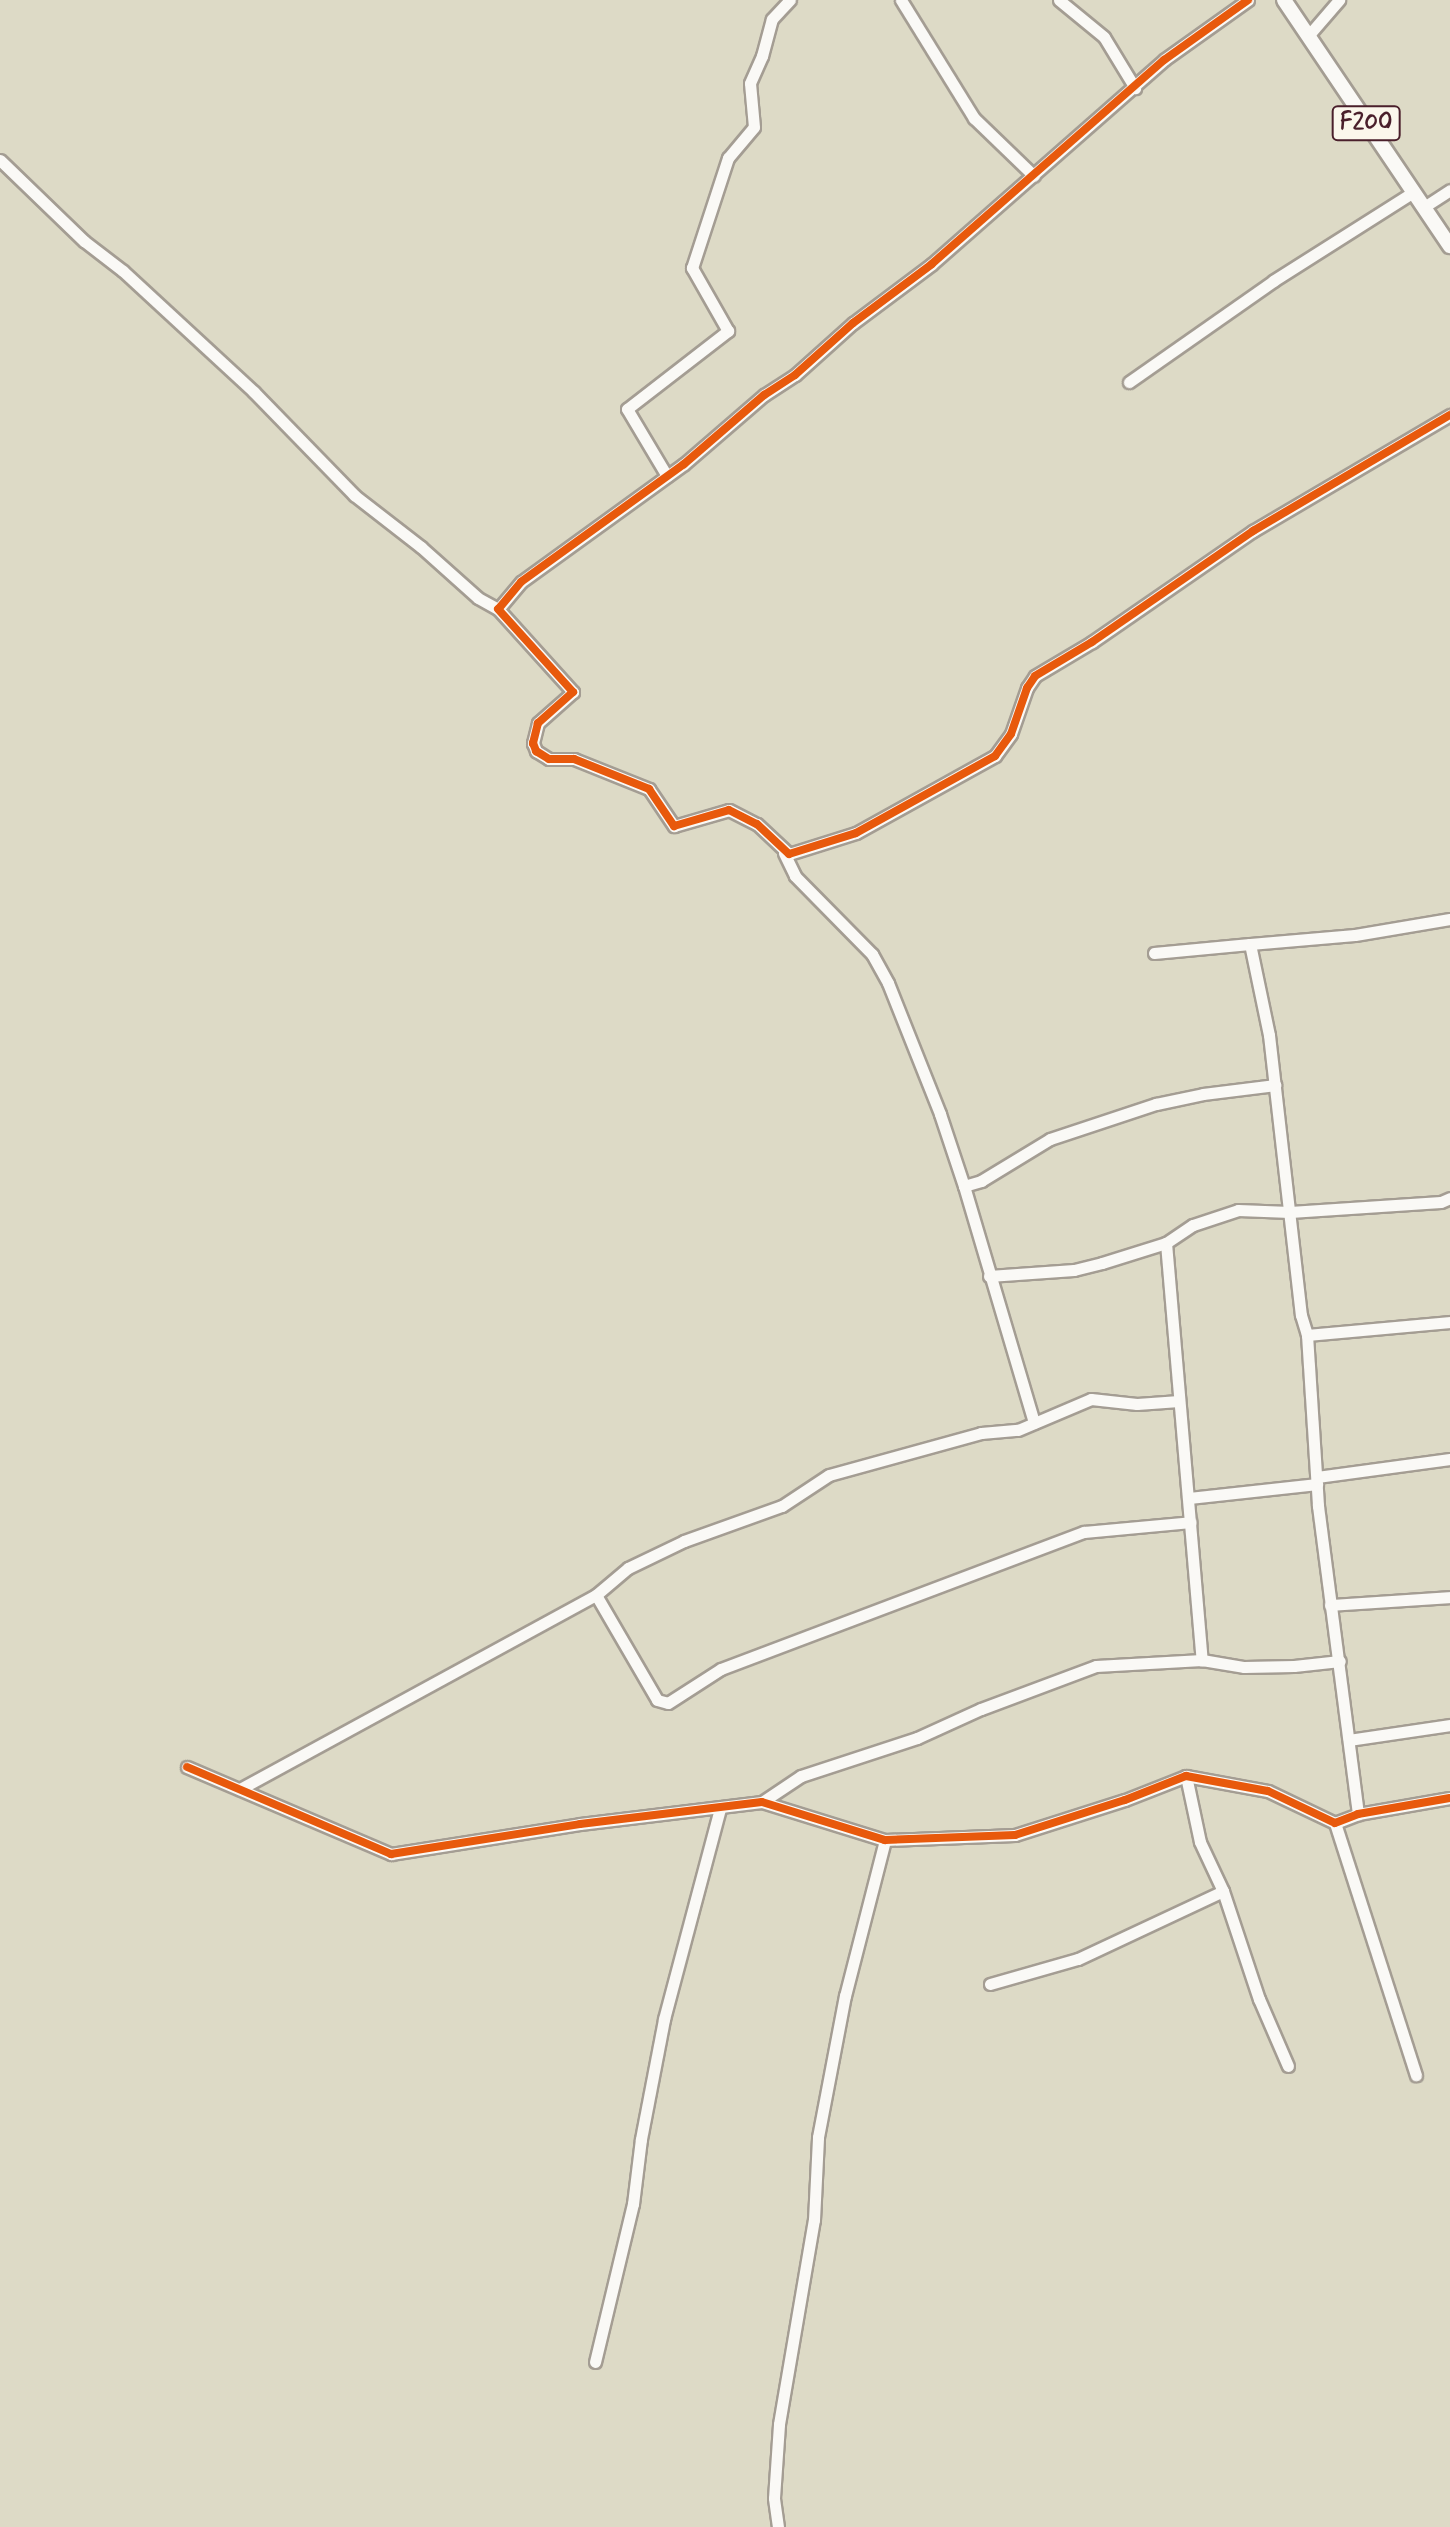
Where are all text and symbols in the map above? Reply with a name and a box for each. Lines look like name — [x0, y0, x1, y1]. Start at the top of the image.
road number: F200 — [1330, 103, 1402, 143]

